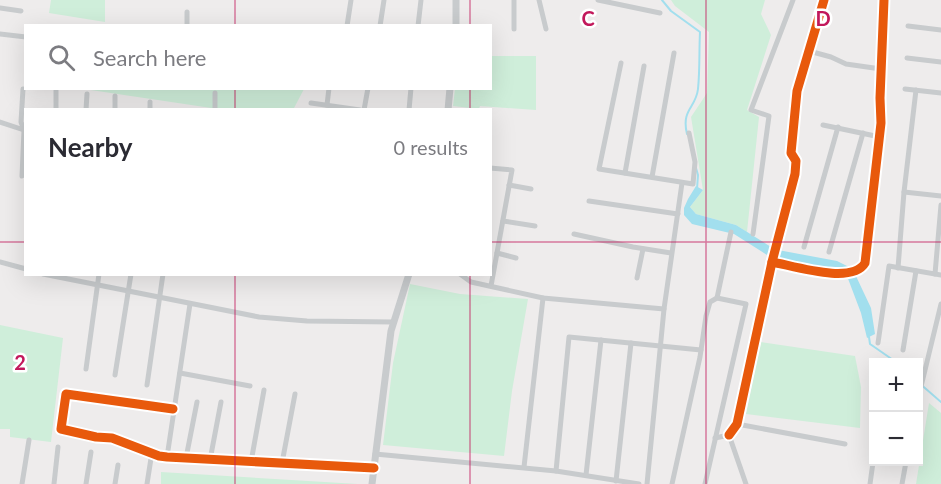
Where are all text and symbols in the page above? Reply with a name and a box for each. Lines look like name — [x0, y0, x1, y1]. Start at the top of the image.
text: C — [581, 6, 595, 30]
text: D — [815, 6, 831, 30]
search box — [24, 24, 492, 90]
icon: search — [45, 41, 78, 74]
text: Search here — [93, 44, 206, 71]
text: Nearby — [48, 131, 133, 163]
text: 0 results — [393, 135, 468, 159]
text: 2 — [14, 350, 26, 374]
map controls — [869, 358, 923, 466]
button: + — [869, 358, 923, 412]
button: − — [869, 412, 923, 466]

